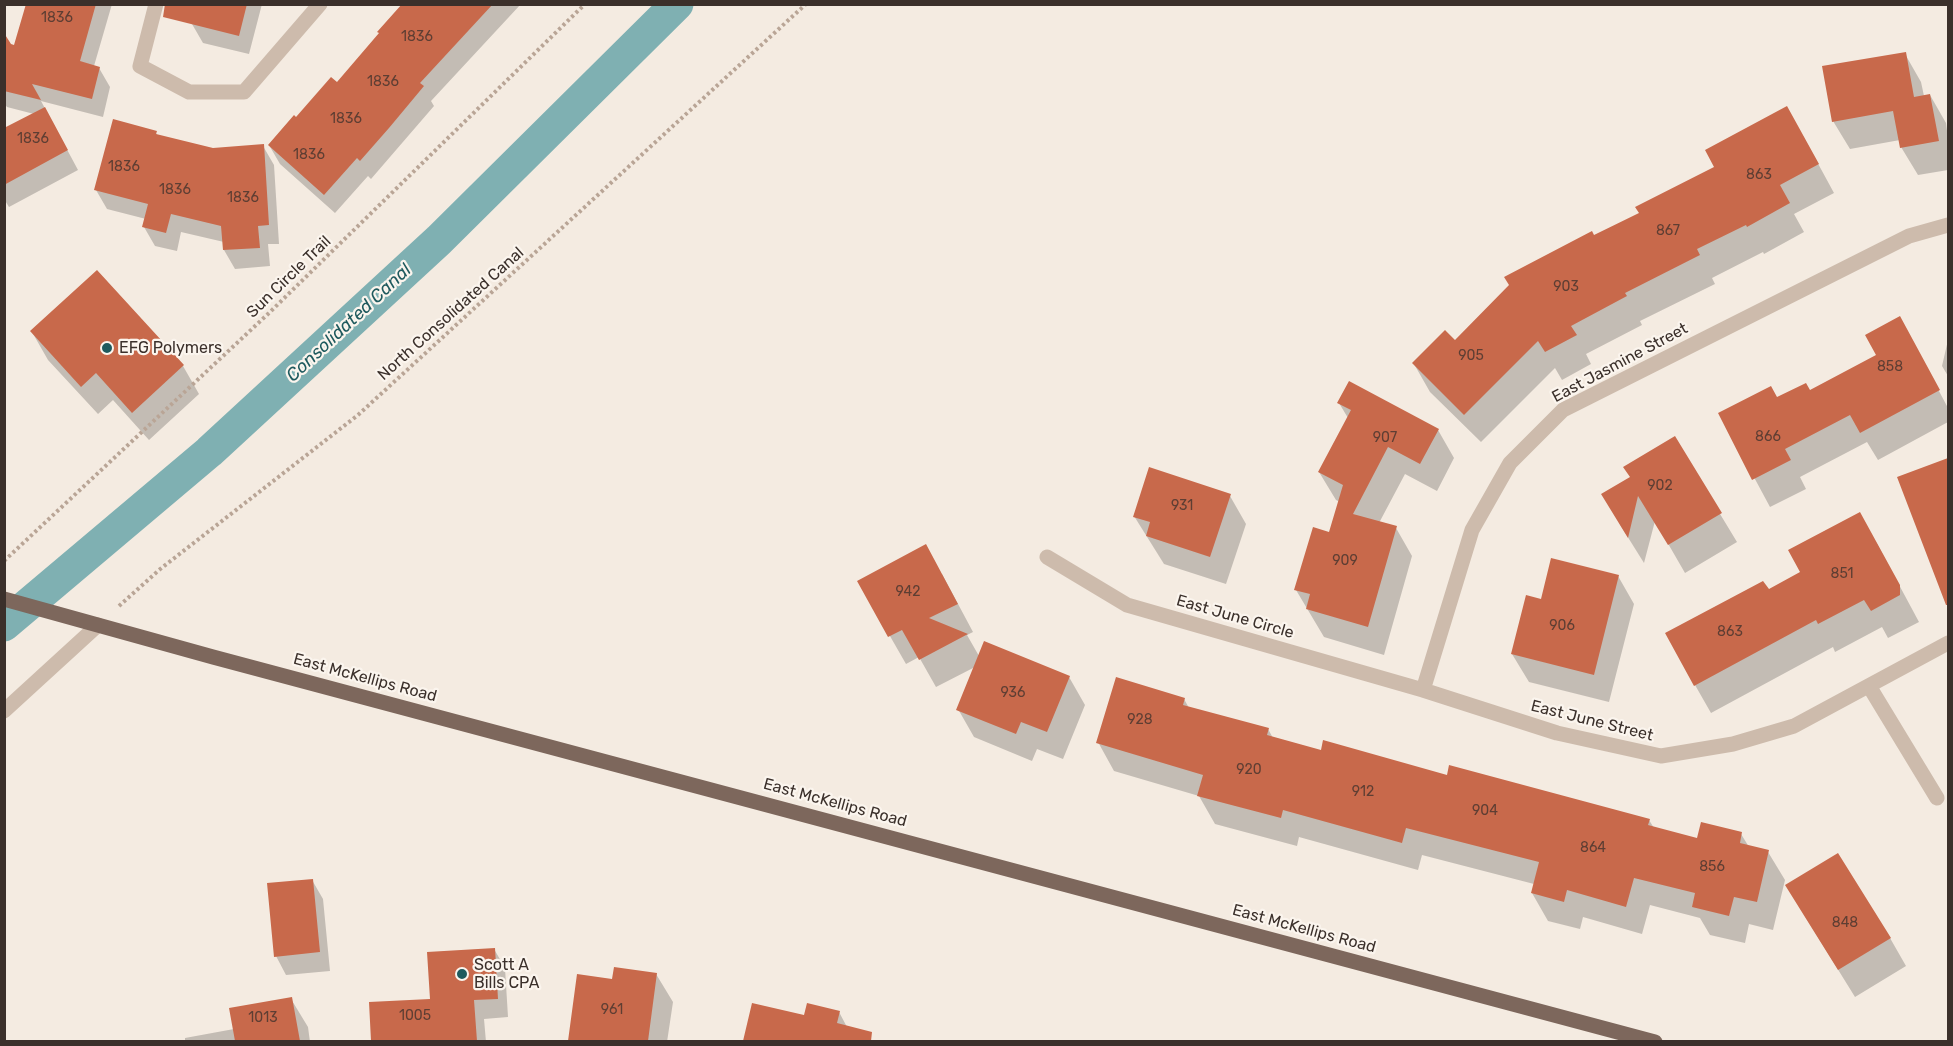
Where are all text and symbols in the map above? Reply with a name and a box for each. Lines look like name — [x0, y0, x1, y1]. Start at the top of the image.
house number: 1836 — [41, 10, 73, 26]
house number: 1836 — [401, 29, 433, 45]
house number: 1836 — [367, 74, 399, 90]
house number: 1836 — [330, 111, 362, 127]
house number: 1836 — [17, 131, 49, 147]
house number: 1836 — [293, 147, 325, 163]
house number: 1836 — [108, 159, 140, 175]
house number: 863 — [1746, 167, 1772, 183]
house number: 1836 — [159, 182, 191, 198]
house number: 1836 — [227, 190, 259, 206]
house number: 867 — [1656, 223, 1680, 239]
street label: Sun Circle Trail — [243, 232, 335, 322]
street label: North Consolidated Canal — [374, 243, 528, 385]
water label: Consolidated Canal — [282, 259, 416, 387]
house number: 903 — [1553, 279, 1579, 295]
street label: East Jasmine Street — [1549, 319, 1691, 407]
place label: EFG Polymers — [119, 338, 222, 358]
marker: EFG Polymers — [100, 341, 114, 355]
house number: 905 — [1458, 348, 1484, 364]
house number: 858 — [1877, 359, 1903, 375]
house number: 866 — [1755, 429, 1781, 445]
house number: 907 — [1373, 430, 1397, 446]
house number: 902 — [1647, 478, 1673, 494]
house number: 931 — [1171, 498, 1193, 514]
house number: 909 — [1332, 553, 1358, 569]
house number: 851 — [1831, 566, 1853, 582]
house number: 942 — [895, 584, 921, 600]
street label: East June Circle — [1174, 591, 1296, 643]
house number: 906 — [1549, 618, 1575, 634]
house number: 863 — [1717, 624, 1743, 640]
street label: East McKellips Road — [291, 650, 439, 706]
house number: 936 — [1001, 685, 1025, 701]
street label: East June Street — [1529, 697, 1655, 745]
house number: 928 — [1127, 712, 1153, 728]
house number: 920 — [1236, 762, 1262, 778]
street label: East McKellips Road — [761, 775, 909, 831]
house number: 912 — [1352, 784, 1374, 800]
house number: 904 — [1472, 803, 1498, 819]
house number: 864 — [1580, 840, 1606, 856]
house number: 856 — [1699, 859, 1725, 875]
street label: East McKellips Road — [1230, 901, 1378, 957]
house number: 848 — [1832, 915, 1858, 931]
place label: Scott A Bills CPA — [474, 955, 539, 993]
marker: Scott A Bills CPA — [455, 967, 469, 981]
house number: 961 — [601, 1002, 623, 1018]
house number: 1005 — [399, 1008, 431, 1024]
house number: 1013 — [248, 1010, 278, 1026]

